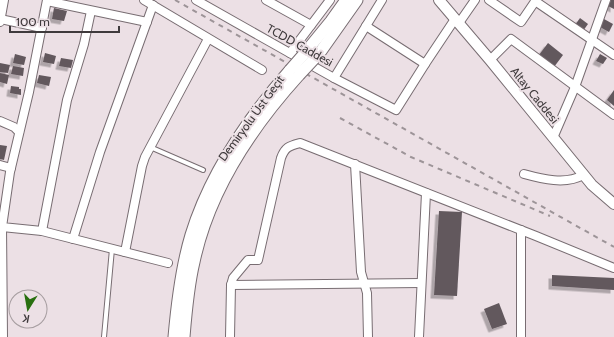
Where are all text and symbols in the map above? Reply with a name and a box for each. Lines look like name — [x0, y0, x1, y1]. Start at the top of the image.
scale bar — [10, 8, 119, 34]
text: 100 m — [16, 14, 50, 29]
street label: TCDD Caddesi — [264, 21, 336, 69]
street label: Altay Caddesi — [508, 64, 562, 126]
street label: Demiryolu Üst Geçit — [215, 72, 287, 164]
north arrow — [8, 289, 48, 329]
text: K — [21, 311, 31, 326]

